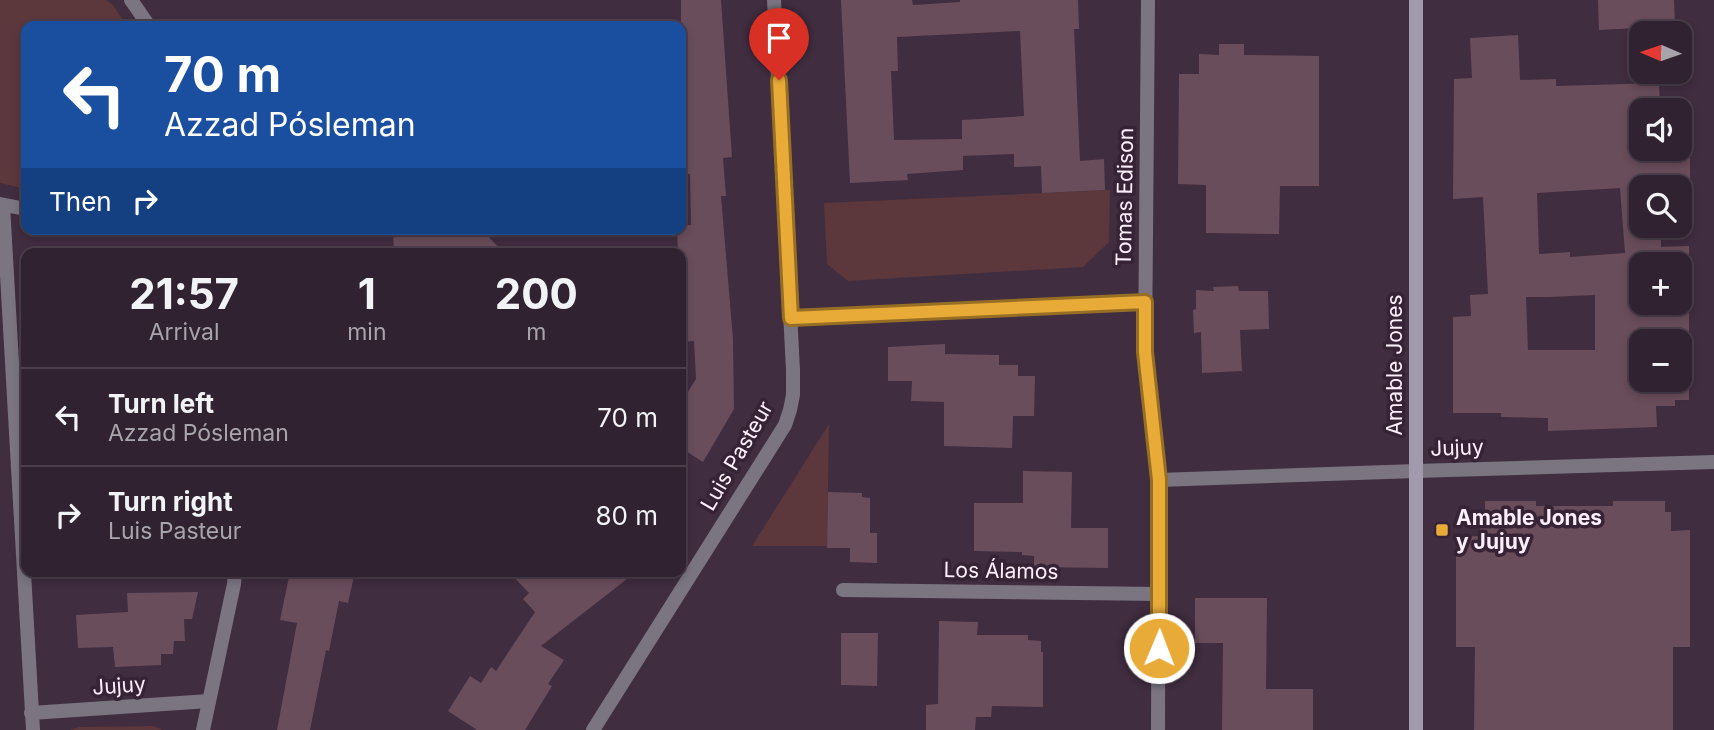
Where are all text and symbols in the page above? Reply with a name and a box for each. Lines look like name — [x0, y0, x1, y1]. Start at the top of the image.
pin — [749, 8, 809, 80]
icon: arrive — [760, 19, 798, 57]
north arrow — [1629, 21, 1692, 84]
map controls — [1629, 21, 1692, 392]
text: 70 m — [164, 45, 281, 104]
icon: left — [49, 49, 140, 140]
button: sound — [1629, 98, 1692, 161]
text: Azzad Pósleman — [164, 105, 416, 144]
street label: Tomas Edison — [1111, 128, 1138, 266]
button: search — [1629, 175, 1692, 238]
icon: right — [126, 182, 164, 220]
text: Then — [49, 186, 112, 217]
button: + — [1629, 252, 1692, 315]
text: 21:57 — [129, 268, 239, 319]
text: 1 — [358, 268, 376, 319]
text: 200 — [495, 268, 578, 319]
street label: Amable Jones — [1382, 294, 1407, 436]
text: Arrival — [149, 318, 220, 346]
text: min — [347, 318, 387, 346]
text: m — [526, 318, 546, 346]
button: − — [1629, 329, 1692, 392]
text: Turn left — [108, 388, 214, 419]
street label: Luis Pasteur — [695, 397, 778, 515]
icon: left — [49, 398, 87, 436]
text: 70 m — [597, 402, 658, 433]
text: Azzad Pósleman — [108, 419, 289, 447]
street label: Jujuy — [1430, 434, 1484, 461]
text: Turn right — [108, 486, 233, 517]
icon: right — [49, 496, 87, 534]
text: 80 m — [595, 500, 658, 531]
place label: Amable Jones y Jujuy — [1456, 505, 1602, 554]
text: Luis Pasteur — [108, 517, 242, 545]
marker: Amable Jones y Jujuy — [1434, 522, 1450, 538]
street label: Los Álamos — [943, 556, 1059, 584]
position arrow — [1122, 611, 1196, 685]
street label: Jujuy — [91, 671, 147, 700]

